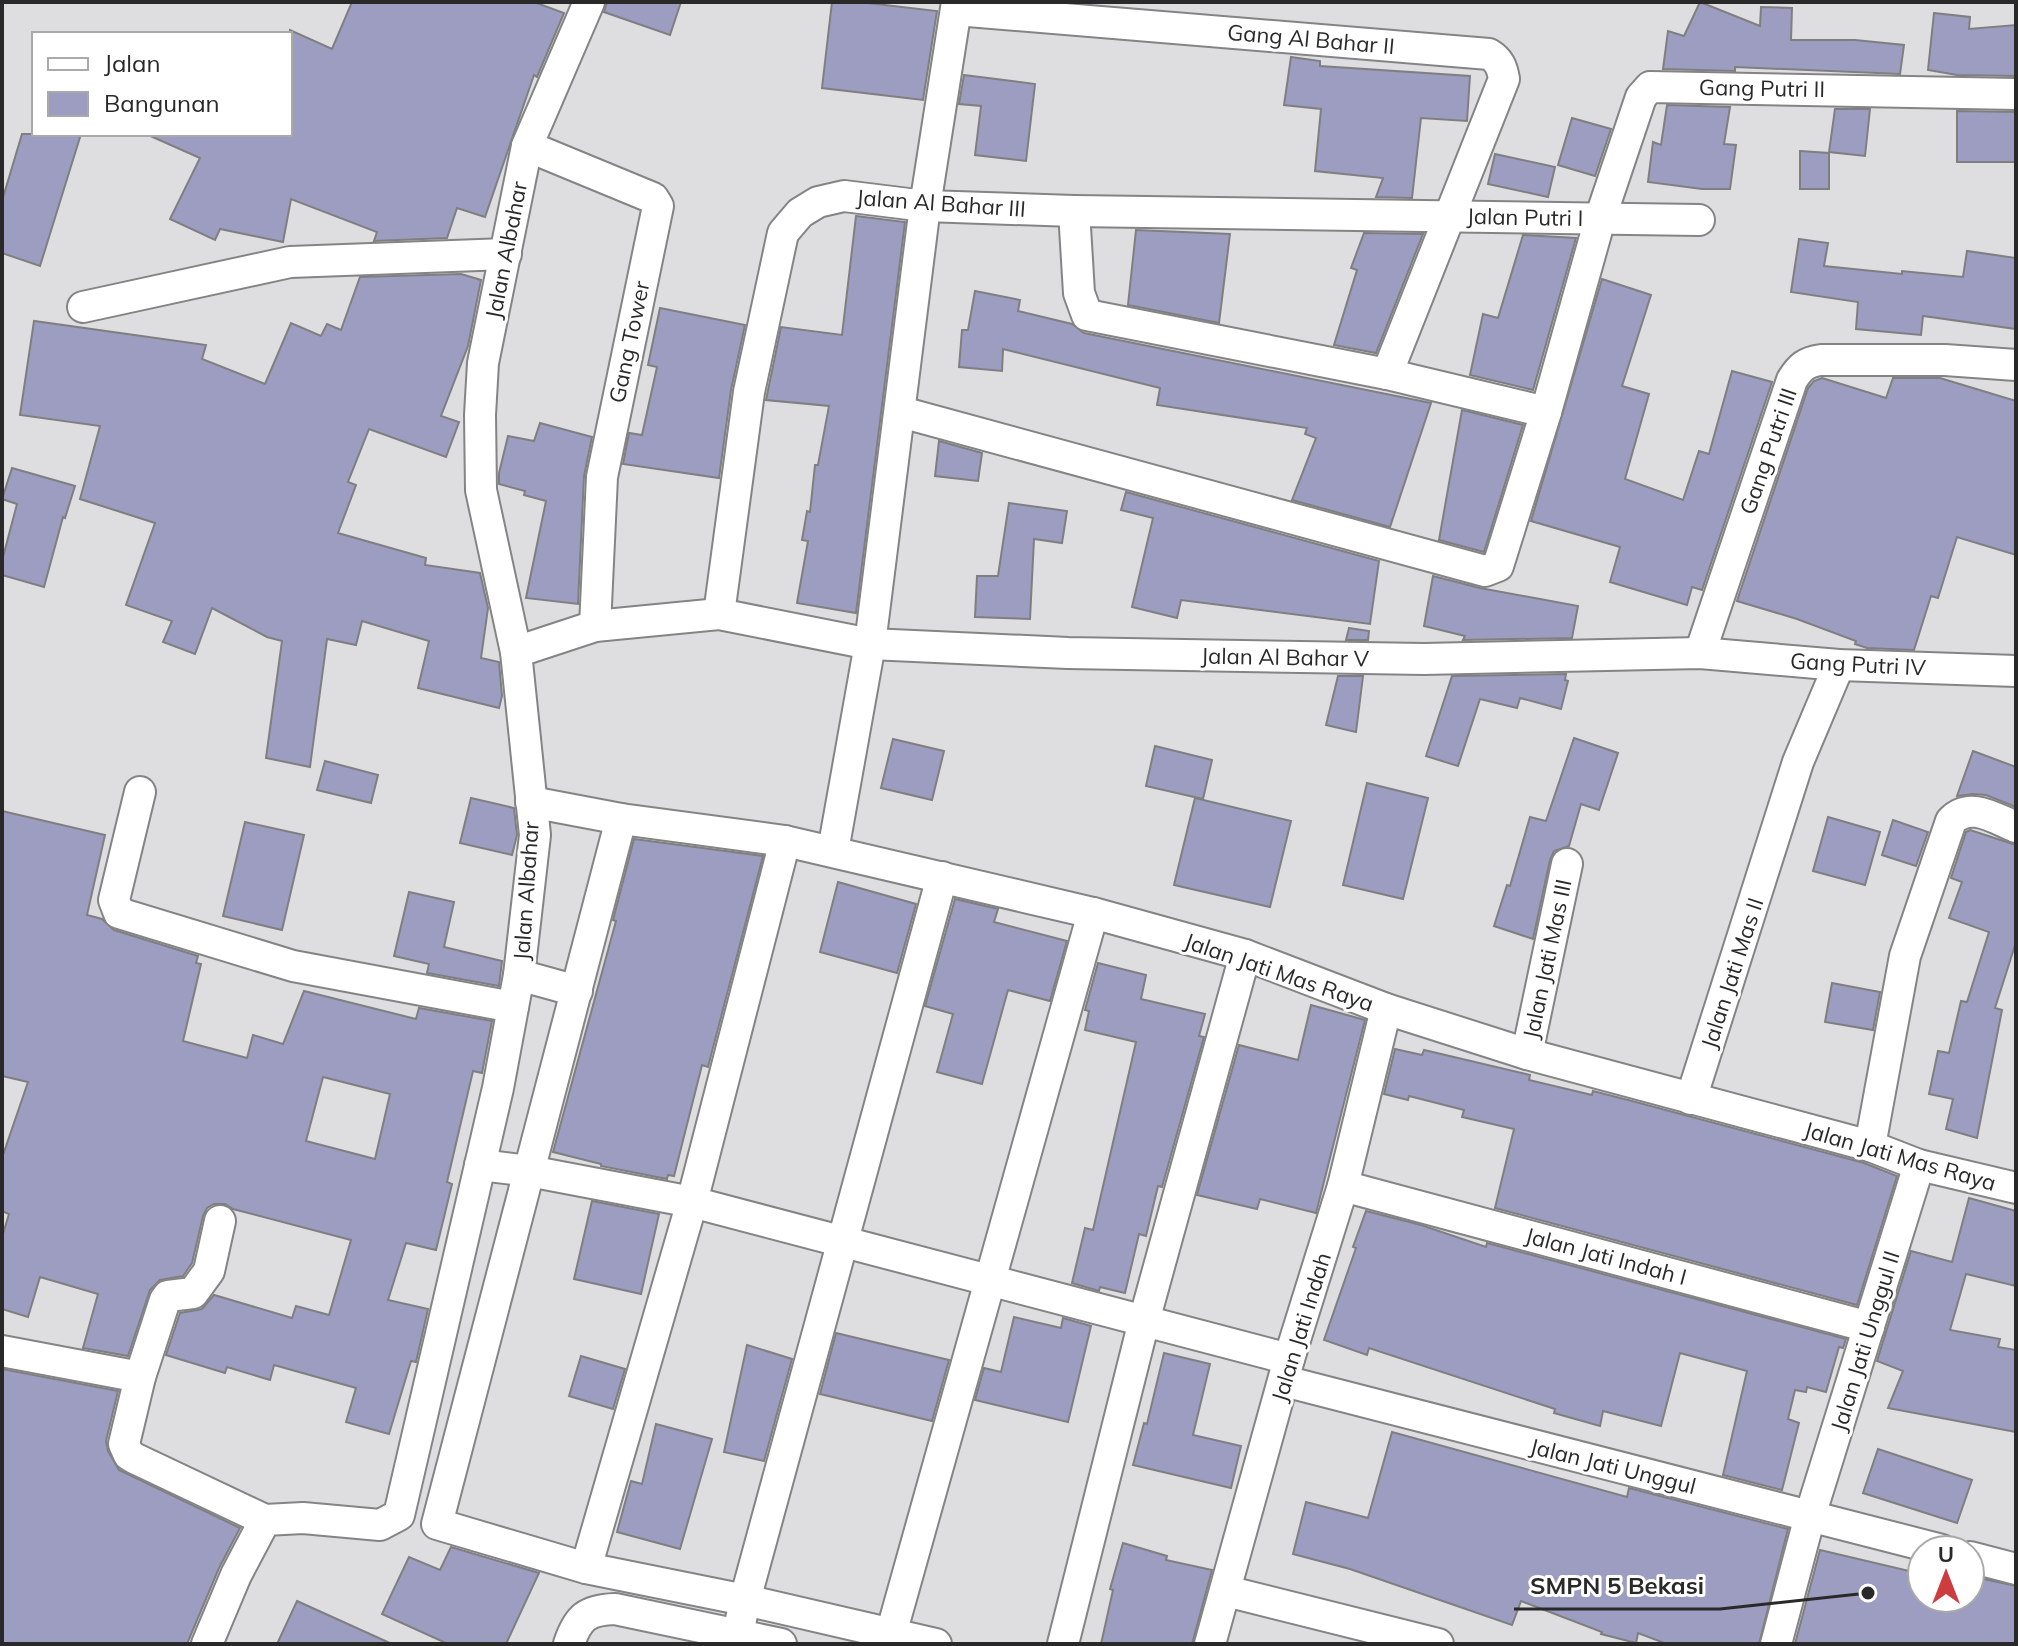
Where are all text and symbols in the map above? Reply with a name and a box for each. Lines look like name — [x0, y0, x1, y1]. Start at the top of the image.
street label: Gang Al Bahar II — [1226, 18, 1396, 60]
legend — [32, 32, 292, 136]
text: Jalan — [104, 48, 160, 78]
street label: Gang Putri II — [1699, 73, 1825, 103]
text: Bangunan — [104, 88, 220, 118]
street label: Jalan Albahar — [479, 179, 533, 321]
street label: Jalan Al Bahar III — [855, 183, 1027, 223]
street label: Jalan Putri I — [1466, 202, 1584, 232]
street label: Gang Tower — [602, 278, 656, 406]
street label: Gang Putri III — [1733, 384, 1803, 518]
street label: Jalan Al Bahar V — [1201, 642, 1370, 672]
street label: Gang Putri IV — [1789, 646, 1927, 682]
street label: Jalan Albahar — [507, 820, 545, 962]
street label: Jalan Jati Mas III — [1516, 877, 1578, 1041]
street label: Jalan Jati Mas II — [1694, 894, 1770, 1052]
street label: Jalan Jati Mas Raya — [1181, 926, 1377, 1018]
street label: Jalan Jati Mas Raya — [1801, 1115, 1999, 1197]
street label: Jalan Jati Indah I — [1522, 1221, 1690, 1291]
street label: Jalan Jati Unggul II — [1824, 1247, 1906, 1435]
street label: Jalan Jati Indah — [1265, 1249, 1337, 1405]
street label: Jalan Jati Unggul — [1527, 1432, 1699, 1500]
north arrow — [1906, 1534, 1986, 1614]
text: U — [1938, 1540, 1954, 1568]
callout: SMPN 5 Bekasi — [1514, 1561, 1720, 1609]
text: SMPN 5 Bekasi — [1530, 1570, 1704, 1600]

